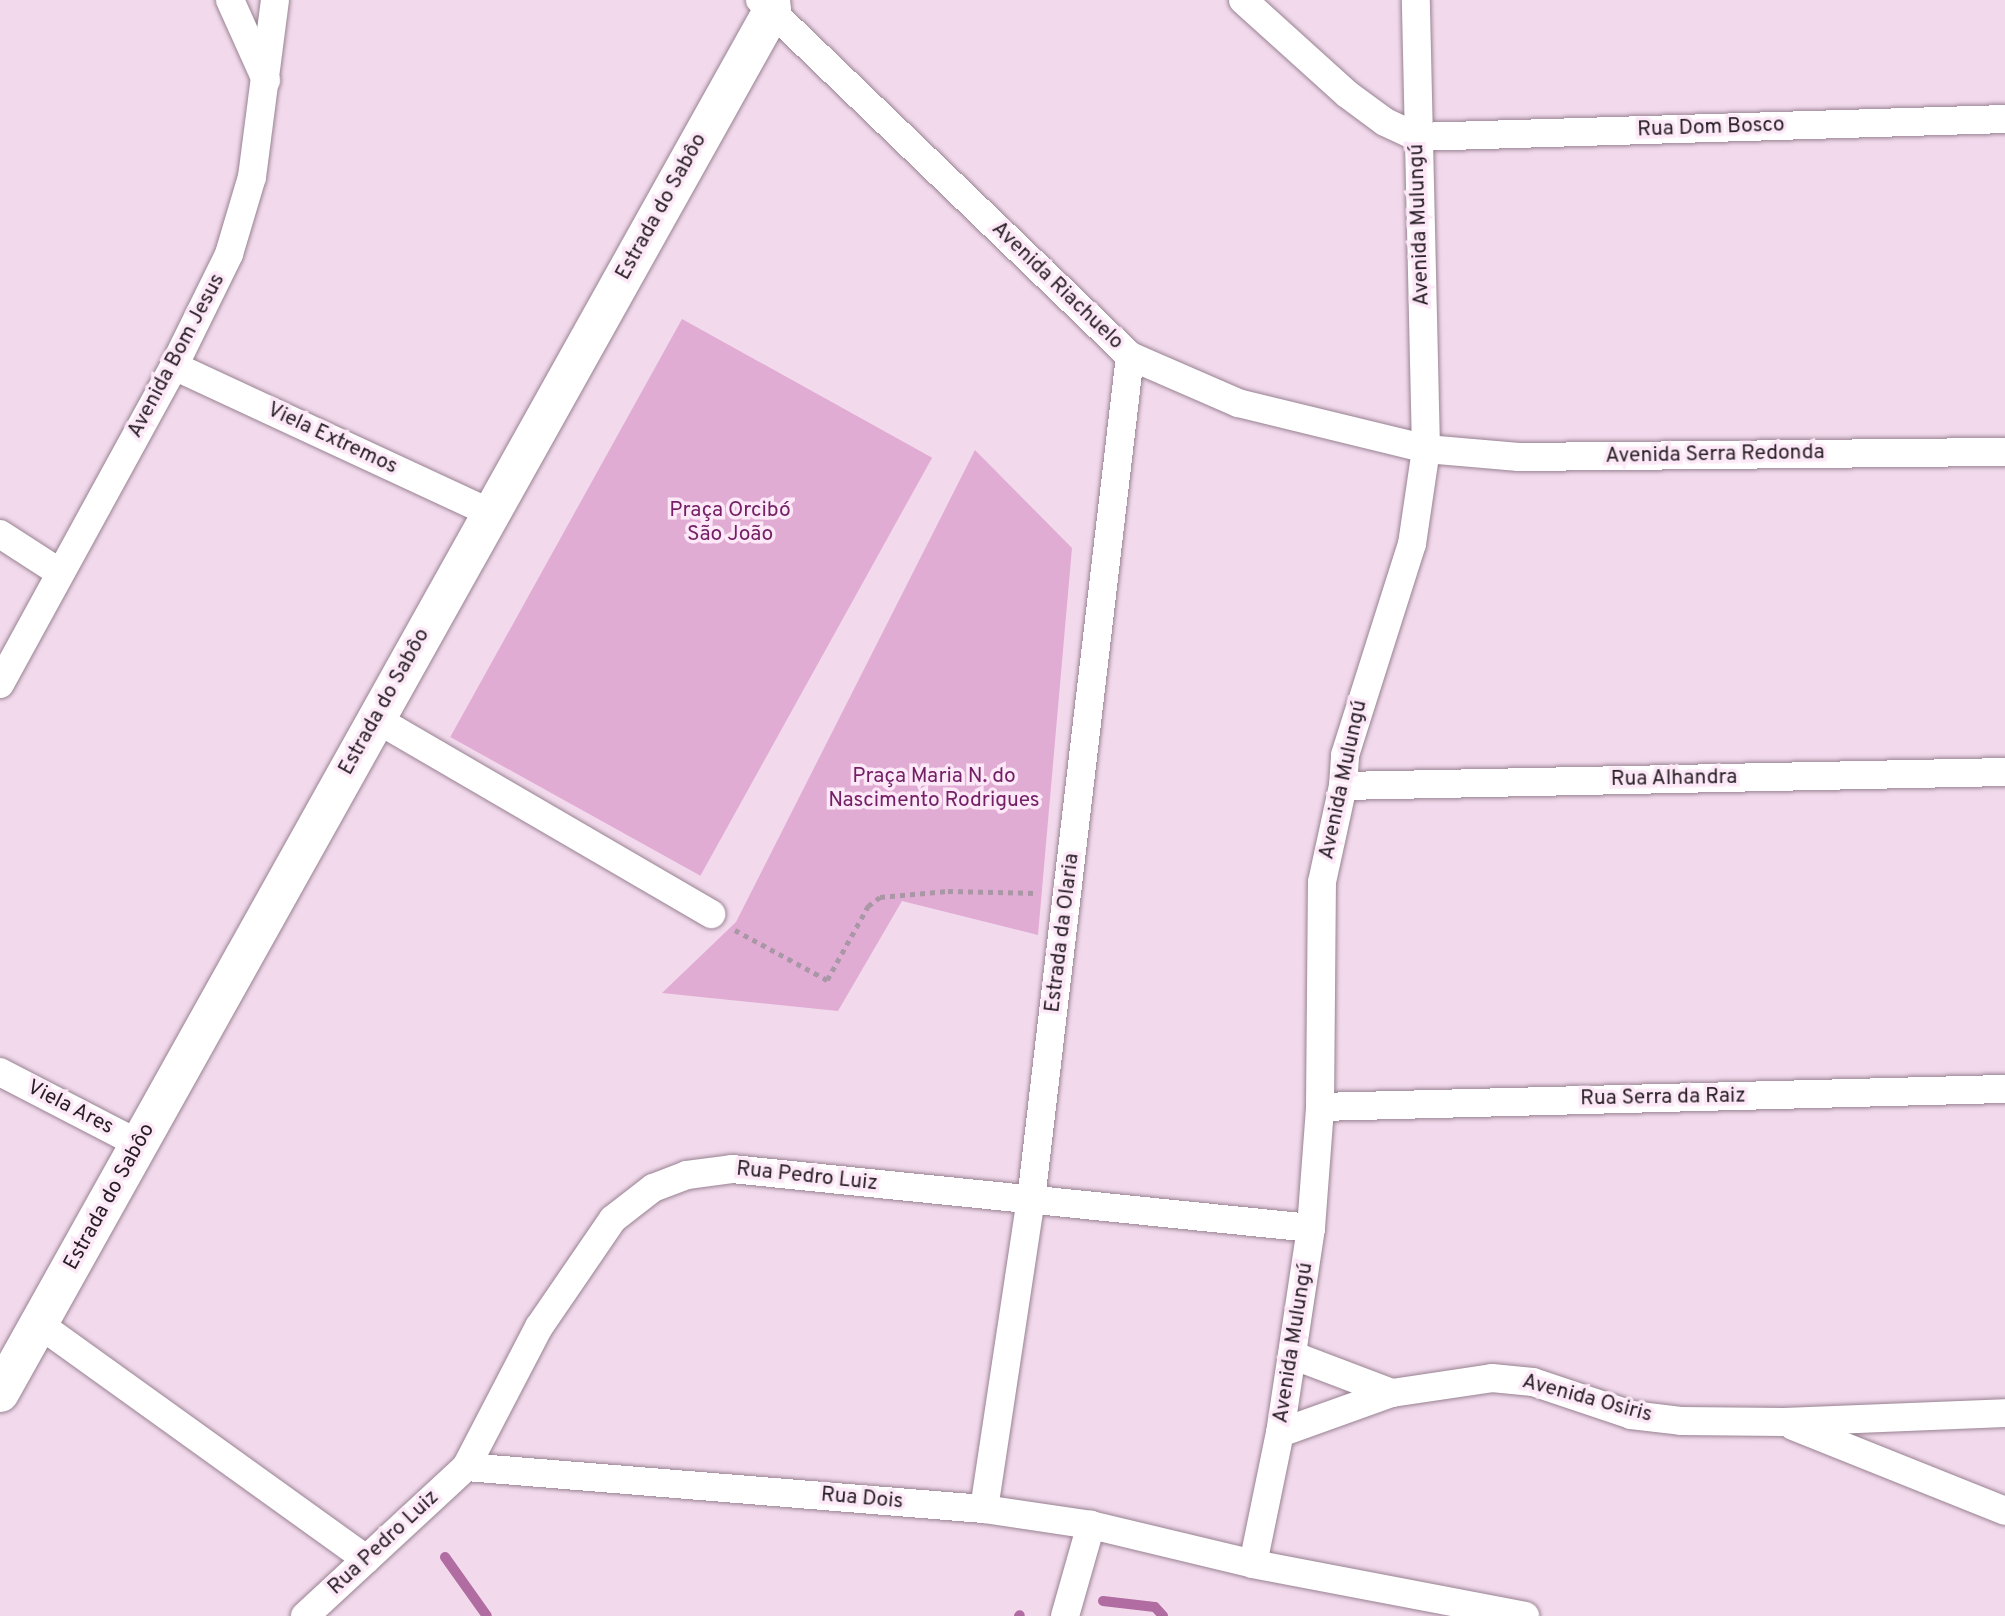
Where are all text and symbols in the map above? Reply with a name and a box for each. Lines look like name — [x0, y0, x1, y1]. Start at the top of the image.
street label: Rua Dom Bosco — [1637, 113, 1785, 143]
street label: Estrada do Sabôo — [611, 129, 713, 285]
street label: Avenida Mulungú — [1405, 143, 1435, 307]
street label: Avenida Riachuelo — [986, 217, 1128, 355]
street label: Avenida Bom Jesus — [123, 270, 231, 442]
street label: Viela Extremos — [263, 398, 401, 480]
street label: Avenida Serra Redonda — [1605, 440, 1825, 470]
park label: Praça Orcibó São João — [669, 498, 791, 548]
street label: Estrada do Sabôo — [334, 624, 436, 780]
street label: Avenida Mulungú — [1315, 698, 1373, 862]
park label: Praça Maria N. do Nascimento Rodrigues — [828, 764, 1040, 814]
street label: Rua Alhandra — [1610, 765, 1738, 793]
street label: Estrada da Olaria — [1041, 852, 1085, 1014]
street label: Viela Ares — [22, 1075, 118, 1141]
street label: Rua Serra da Raiz — [1580, 1084, 1746, 1112]
street label: Estrada do Sabôo — [59, 1119, 161, 1275]
street label: Rua Pedro Luiz — [735, 1157, 879, 1197]
street label: Avenida Mulungú — [1269, 1261, 1319, 1425]
street label: Avenida Osiris — [1519, 1370, 1655, 1428]
street label: Rua Dois — [820, 1483, 904, 1515]
street label: Rua Pedro Luiz — [323, 1485, 445, 1601]

